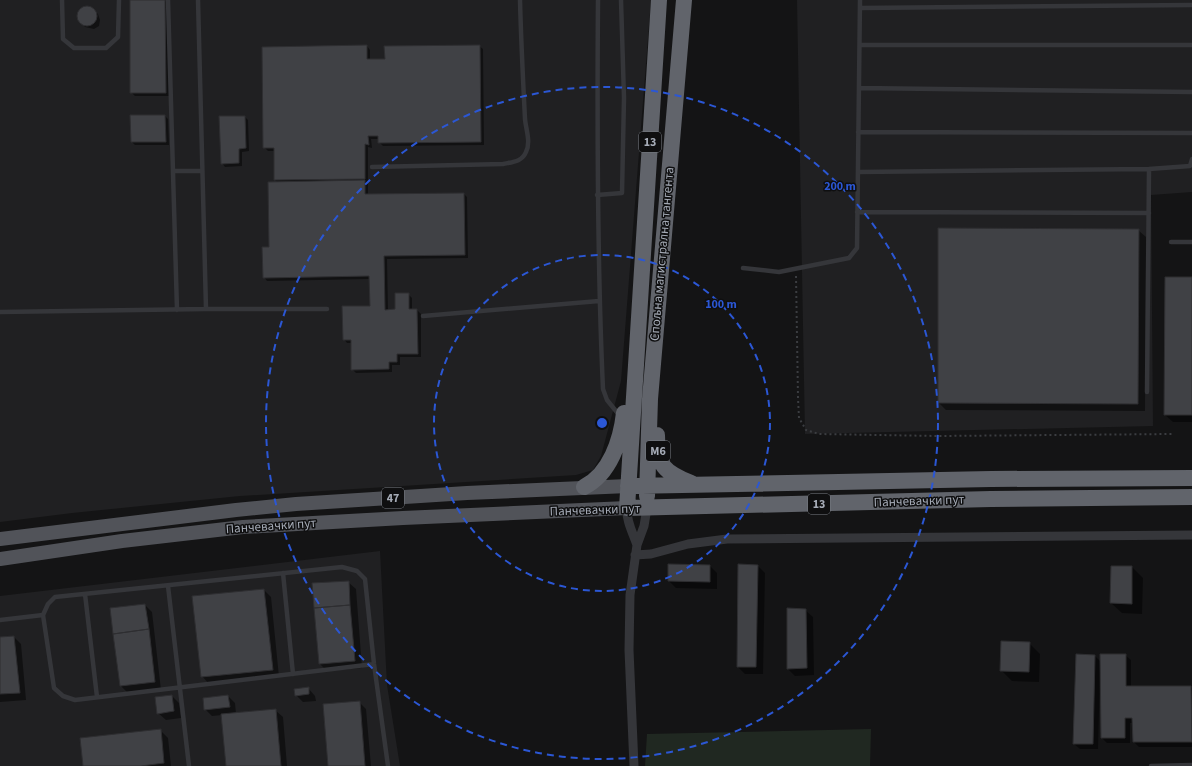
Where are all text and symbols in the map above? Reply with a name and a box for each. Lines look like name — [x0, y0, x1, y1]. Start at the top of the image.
road number: 13 — [639, 132, 661, 152]
street label: Спољна магистрална тангента — [645, 166, 679, 342]
text: 200 m — [824, 178, 856, 195]
text: 100 m — [705, 296, 737, 313]
centre of rings — [595, 416, 609, 430]
road number: M6 — [646, 441, 670, 461]
road number: 47 — [382, 488, 404, 508]
street label: Панчевачки пут — [873, 490, 965, 512]
road number: 13 — [808, 494, 830, 514]
street label: Панчевачки пут — [549, 499, 641, 521]
street label: Панчевачки пут — [225, 514, 317, 538]

